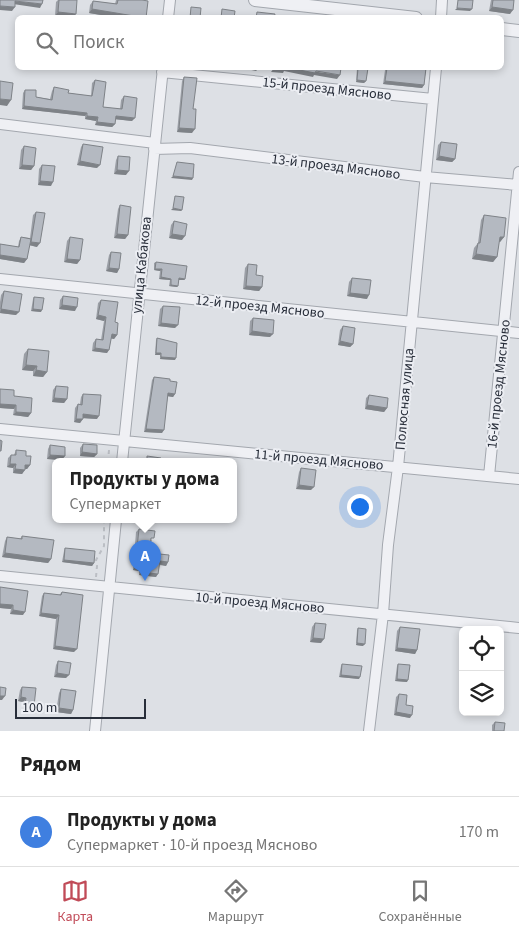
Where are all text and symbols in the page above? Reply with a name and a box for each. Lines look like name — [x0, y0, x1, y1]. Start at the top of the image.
search box — [15, 15, 504, 70]
icon: search — [33, 29, 61, 57]
text: Поиск — [73, 29, 124, 56]
street label: 15-й проезд Мясново — [261, 72, 392, 106]
street label: 13-й проезд Мясново — [270, 149, 401, 185]
street label: улица Кабакова — [127, 216, 157, 315]
street label: 12-й проезд Мясново — [194, 290, 325, 324]
street label: 16-й проезд Мясново — [482, 319, 516, 450]
street label: Полюсная улица — [391, 347, 419, 451]
street label: 11-й проезд Мясново — [253, 444, 384, 476]
popup — [52, 458, 237, 523]
text: Продукты у дома — [70, 466, 219, 493]
text: Супермаркет — [70, 493, 161, 515]
your location — [347, 494, 373, 520]
pin: A — [129, 540, 161, 581]
street label: 10-й проезд Мясново — [194, 587, 325, 619]
map controls — [459, 626, 504, 716]
button: locate — [459, 626, 504, 671]
button: layers — [459, 671, 504, 716]
scale bar — [15, 696, 146, 719]
text: 100 m — [22, 698, 57, 718]
text: Рядом — [20, 749, 81, 779]
text: Продукты у дома — [67, 807, 217, 834]
text: A — [31, 821, 41, 843]
text: 170 m — [459, 821, 499, 843]
text: Супермаркет · 10-й проезд Мясново — [67, 834, 317, 856]
tab: Карта — [57, 877, 93, 927]
tab: Маршрут — [208, 877, 264, 927]
tab: Сохранённые — [379, 877, 462, 927]

